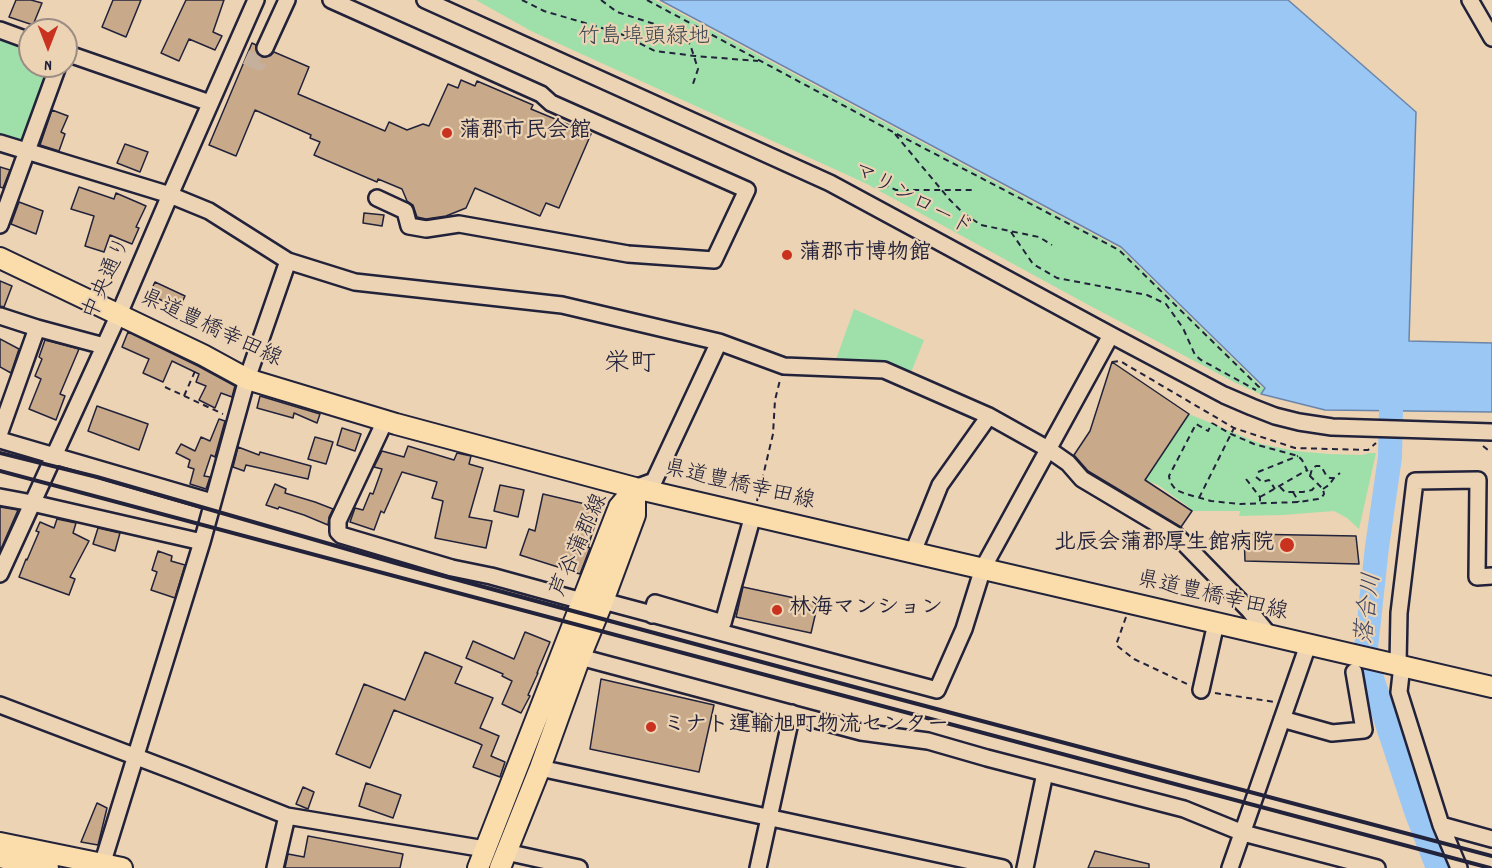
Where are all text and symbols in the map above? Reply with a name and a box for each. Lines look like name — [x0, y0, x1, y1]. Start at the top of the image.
north arrow — [18, 18, 78, 78]
park label: 竹島埠頭緑地 — [578, 26, 710, 52]
text: N — [44, 53, 52, 76]
place label: 蒲郡市民会館 — [459, 120, 591, 146]
marker: 蒲郡市民会館 — [440, 126, 454, 140]
street label: マリンロード — [848, 158, 976, 244]
street label: 中央通り — [79, 233, 139, 325]
place label: 蒲郡市博物館 — [799, 242, 931, 268]
marker: 蒲郡市博物館 — [780, 248, 794, 262]
street label: 県道豊橋幸田線 — [135, 285, 285, 375]
district label: 栄町 — [604, 350, 656, 382]
street label: 県道豊橋幸田線 — [661, 457, 817, 517]
street label: 芦谷蒲郡線 — [547, 490, 615, 602]
place label: 北辰会蒲郡厚生館病院 — [1054, 532, 1274, 558]
marker: 北辰会蒲郡厚生館病院 — [1278, 536, 1296, 554]
street label: 県道豊橋幸田線 — [1134, 568, 1290, 628]
water label: 落合川 — [1352, 572, 1390, 646]
place label: 林海マンション — [789, 597, 943, 623]
marker: 林海マンション — [770, 603, 784, 617]
place label: ミナト運輸旭町物流センター — [663, 714, 949, 740]
marker: ミナト運輸旭町物流センター — [644, 720, 658, 734]

